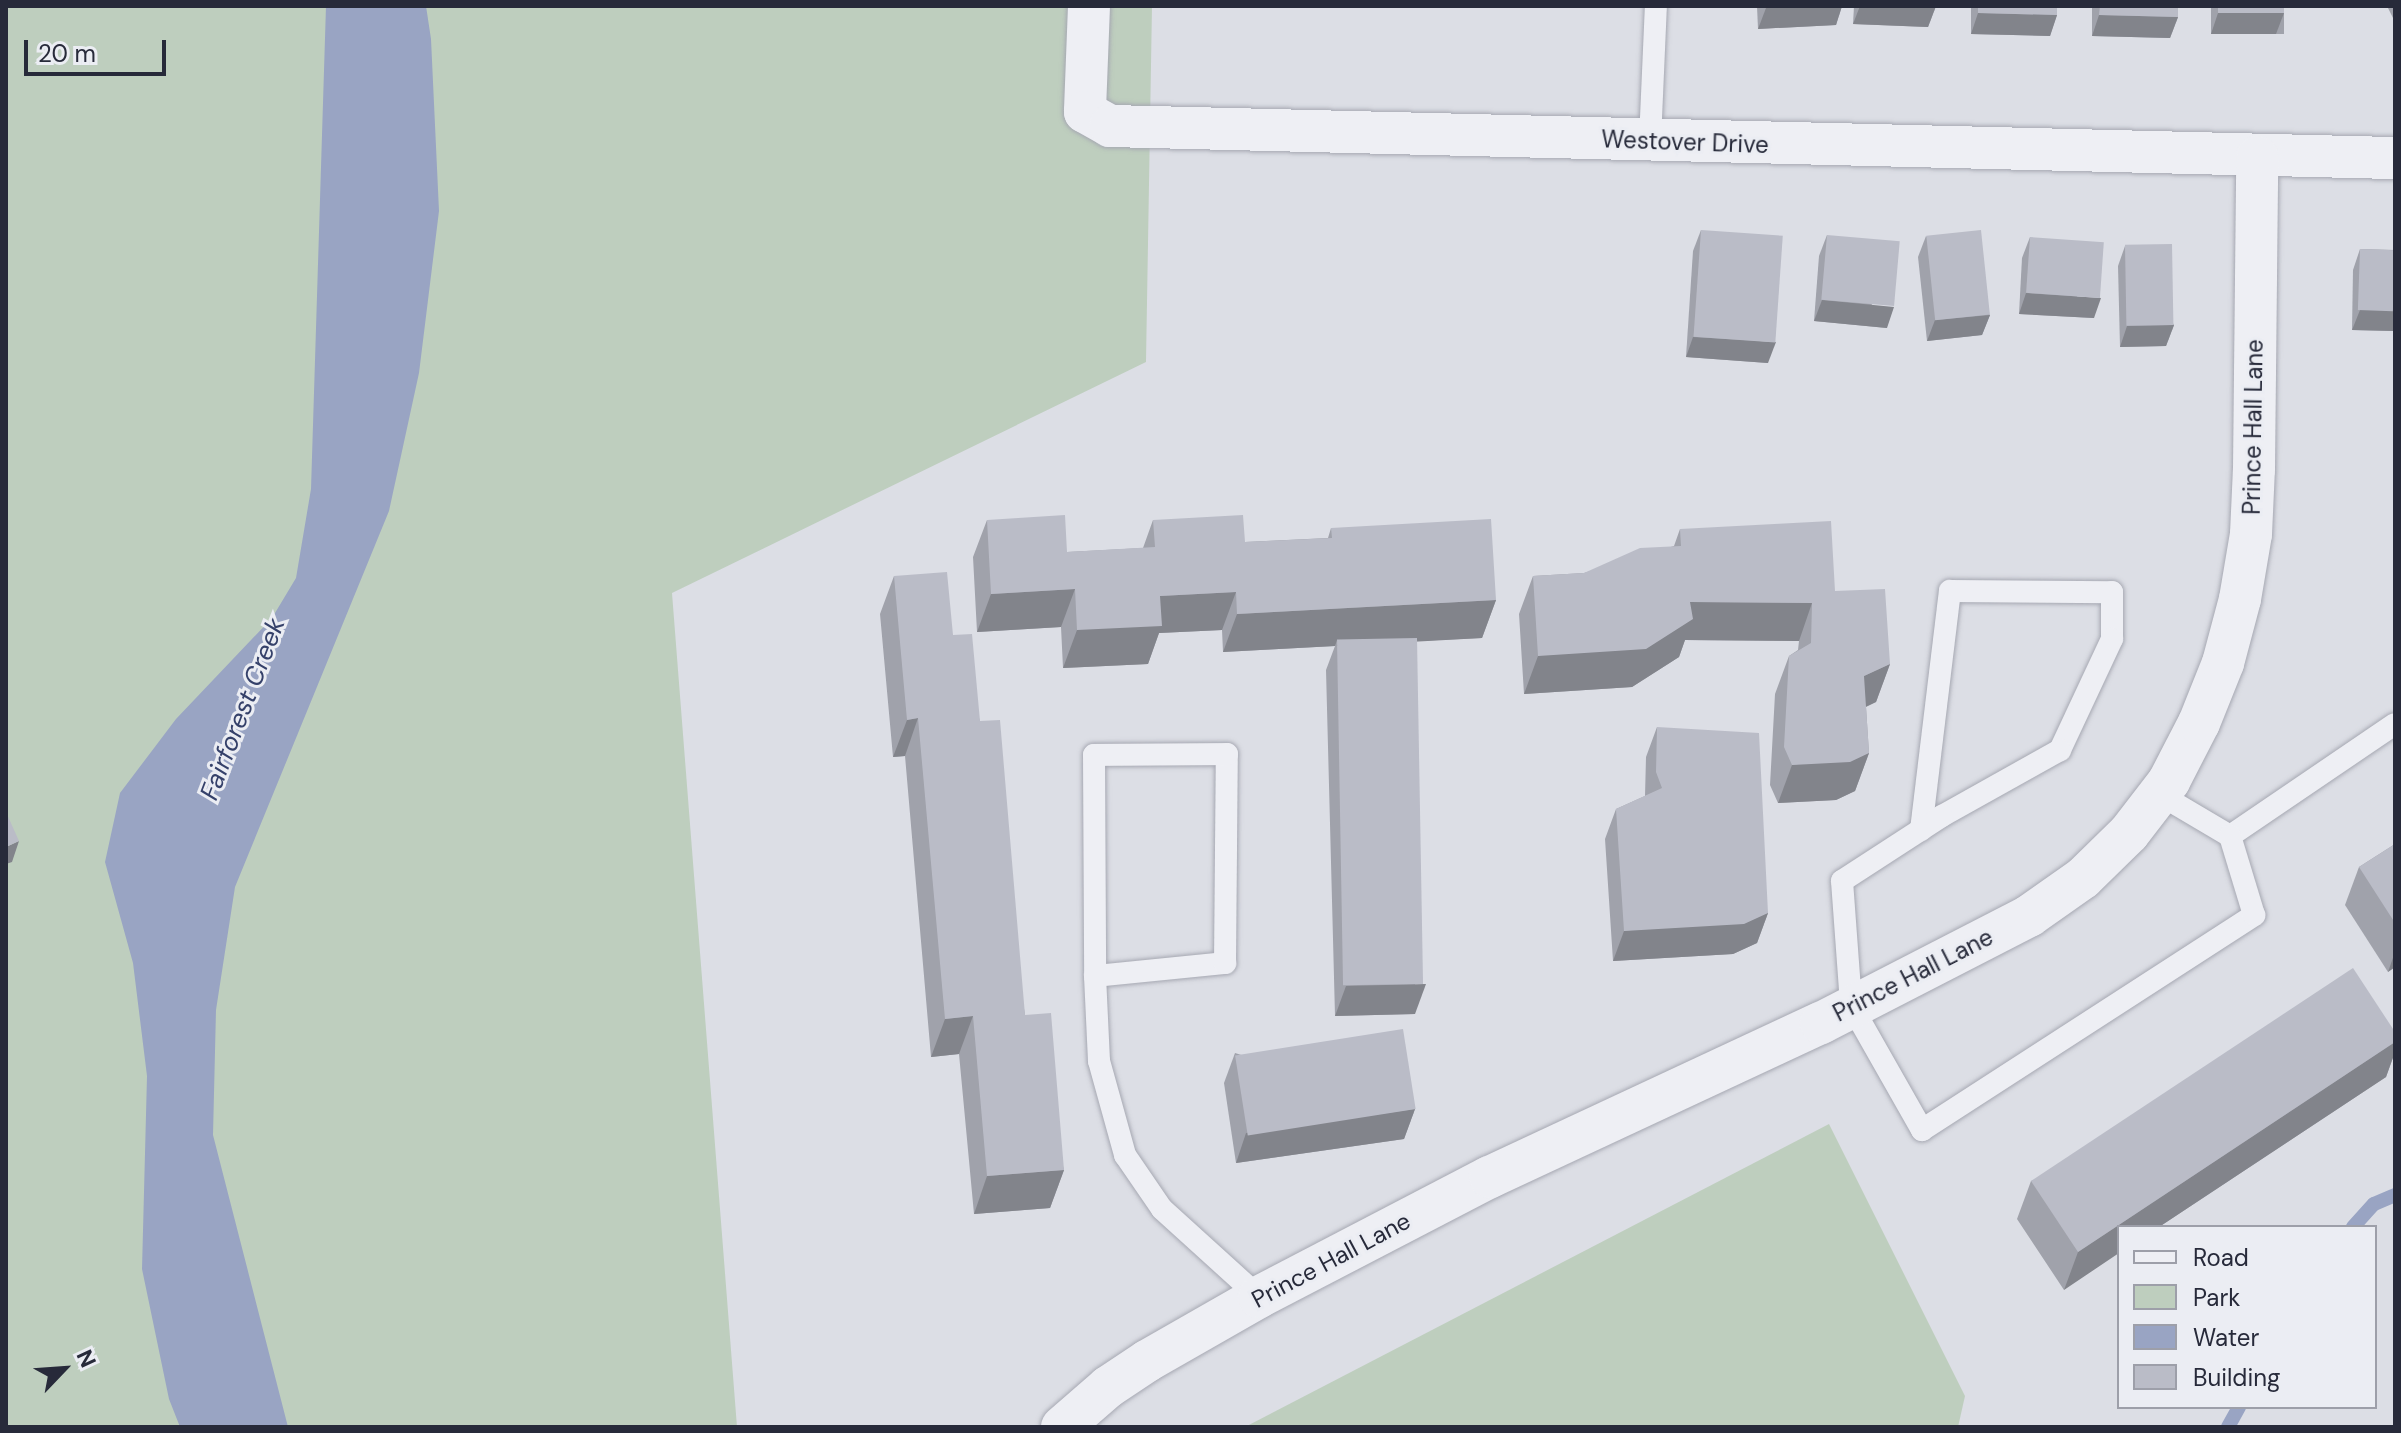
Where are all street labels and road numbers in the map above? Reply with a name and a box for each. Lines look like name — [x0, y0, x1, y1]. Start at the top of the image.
street label: Westover Drive — [1601, 125, 1769, 159]
street label: Prince Hall Lane — [2237, 339, 2269, 515]
street label: Prince Hall Lane — [1828, 922, 1998, 1028]
street label: Prince Hall Lane — [1247, 1206, 1415, 1314]

